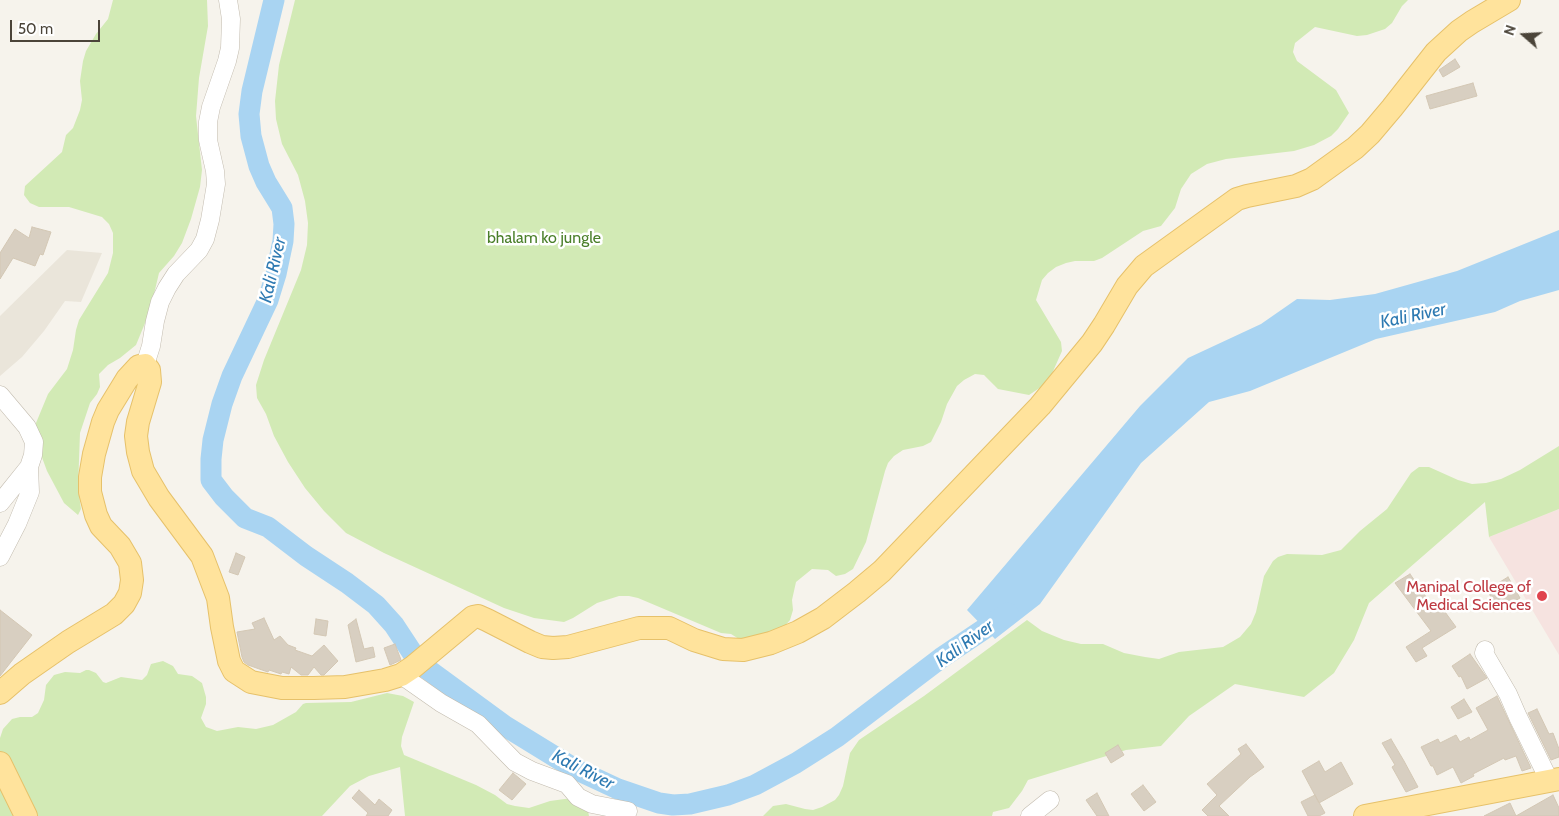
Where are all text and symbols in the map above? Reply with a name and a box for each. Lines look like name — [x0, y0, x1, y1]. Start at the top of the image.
scale bar — [12, 10, 102, 42]
north arrow — [1499, 10, 1549, 60]
text: 50 m — [18, 20, 53, 38]
text: N — [1500, 23, 1520, 38]
park label: bhalam ko jungle — [487, 228, 601, 248]
water label: Kali River — [255, 235, 291, 305]
water label: Kali River — [1378, 299, 1448, 333]
place label: Manipal College of Medical Sciences — [1406, 577, 1531, 615]
marker: Manipal College of Medical Sciences — [1535, 589, 1549, 603]
water label: Kali River — [932, 616, 998, 672]
water label: Kali River — [548, 745, 618, 795]

